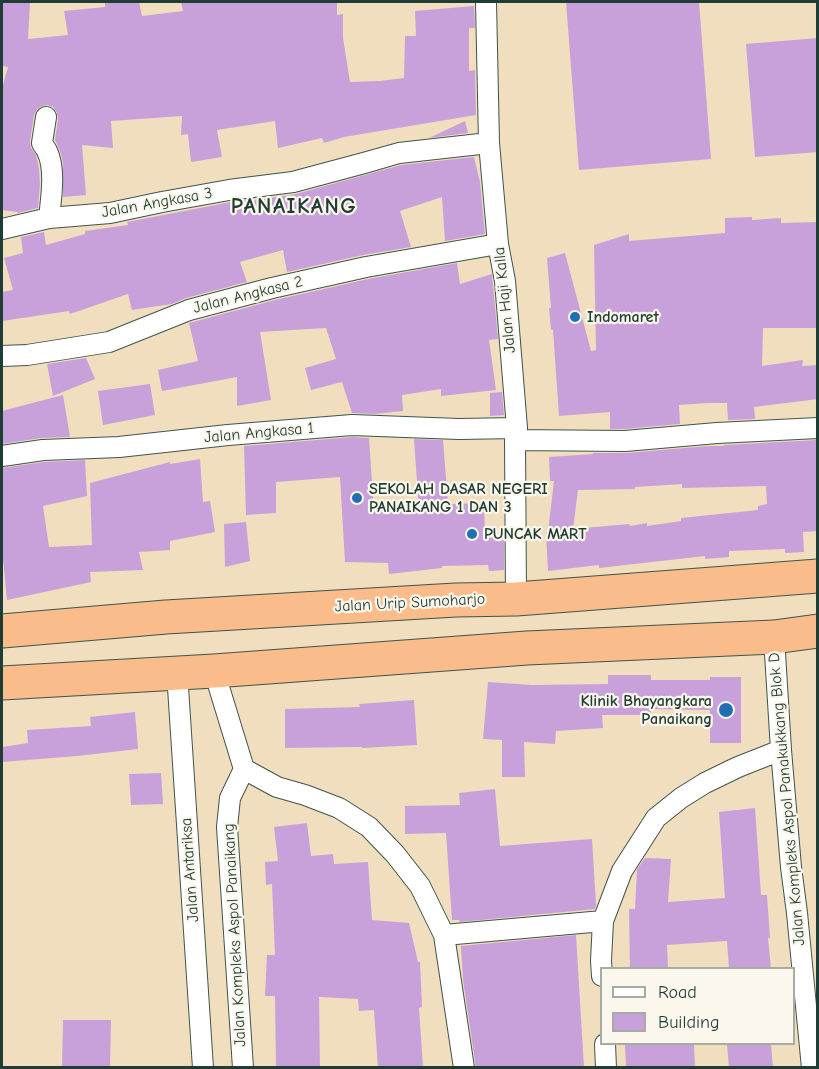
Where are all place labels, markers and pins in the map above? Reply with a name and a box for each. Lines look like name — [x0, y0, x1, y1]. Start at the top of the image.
place label: Indomaret — [587, 307, 659, 327]
marker: Indomaret — [568, 310, 582, 324]
place label: SEKOLAH DASAR NEGERI PANAIKANG 1 DAN 3 — [369, 479, 548, 517]
marker: SEKOLAH DASAR NEGERI PANAIKANG 1 DAN 3 — [350, 491, 364, 505]
place label: PUNCAK MART — [484, 524, 587, 544]
marker: PUNCAK MART — [465, 527, 479, 541]
place label: Klinik Bhayangkara Panaikang — [580, 691, 712, 729]
marker: Klinik Bhayangkara Panaikang — [717, 701, 735, 719]

